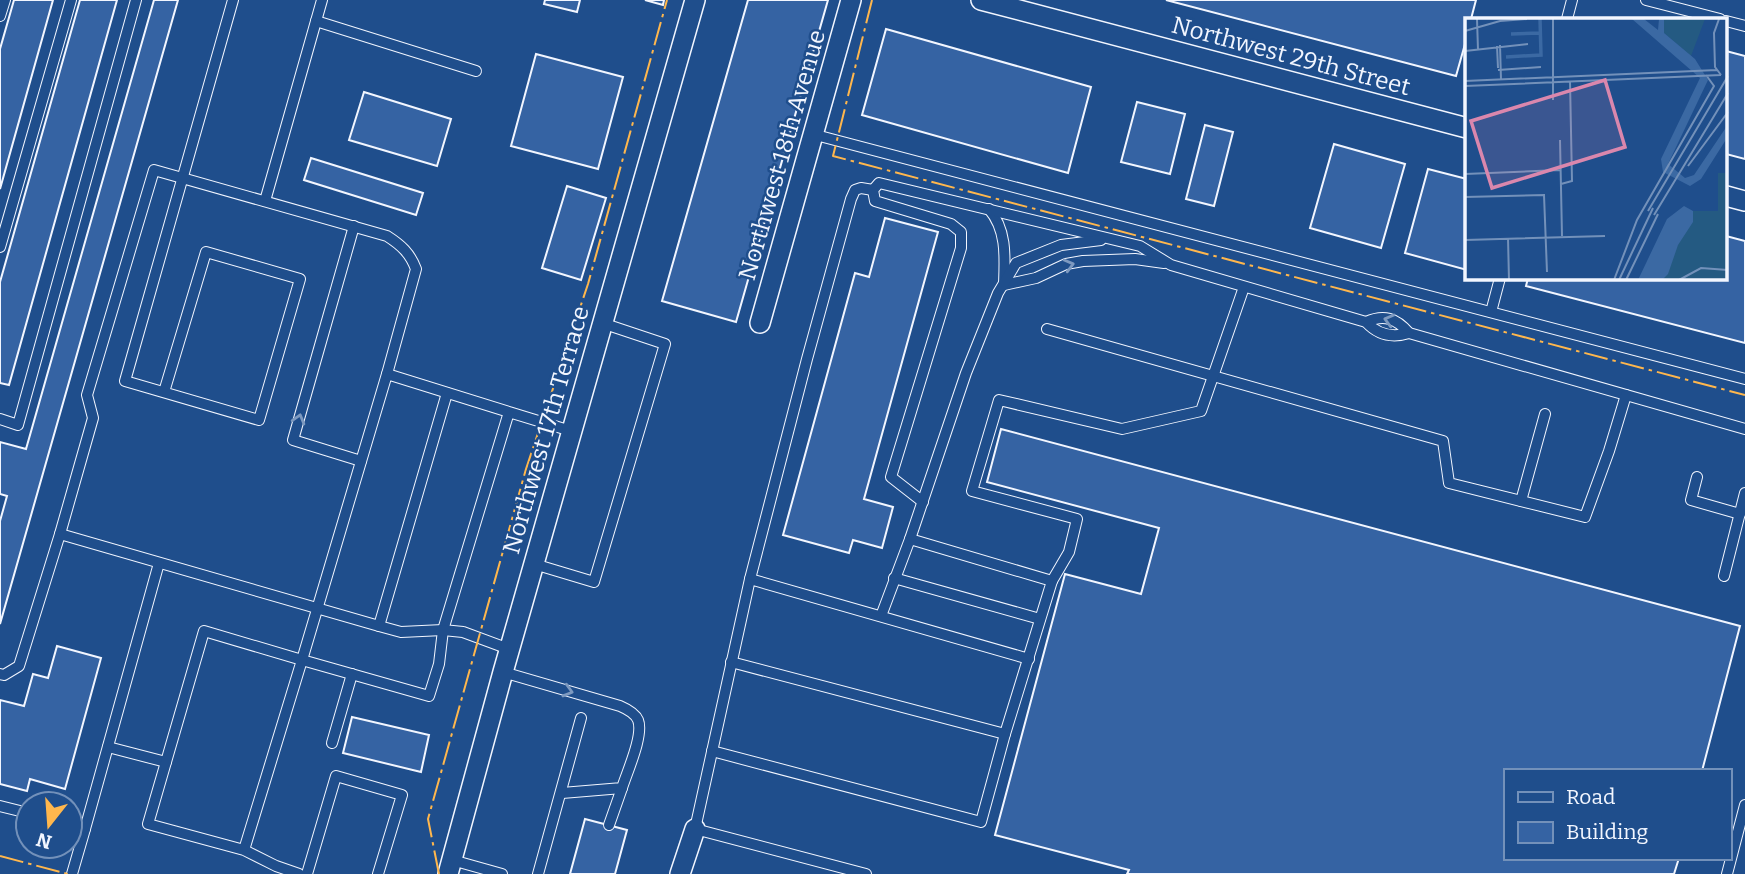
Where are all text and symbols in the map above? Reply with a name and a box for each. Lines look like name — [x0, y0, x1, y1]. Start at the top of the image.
street label: Northwest 29th Street — [1169, 11, 1414, 101]
inset map — [1465, 18, 1728, 280]
street label: Northwest 18th Avenue — [733, 27, 831, 283]
one-way arrow — [1063, 259, 1075, 273]
street label: Northwest 17th Terrace — [497, 303, 595, 557]
one-way arrow — [1383, 314, 1395, 329]
one-way arrow — [291, 413, 306, 425]
one-way arrow — [562, 682, 574, 697]
legend — [1504, 769, 1731, 860]
text: Road — [1566, 784, 1615, 810]
north arrow — [14, 790, 84, 860]
text: Building — [1566, 819, 1649, 845]
text: N — [33, 828, 55, 854]

